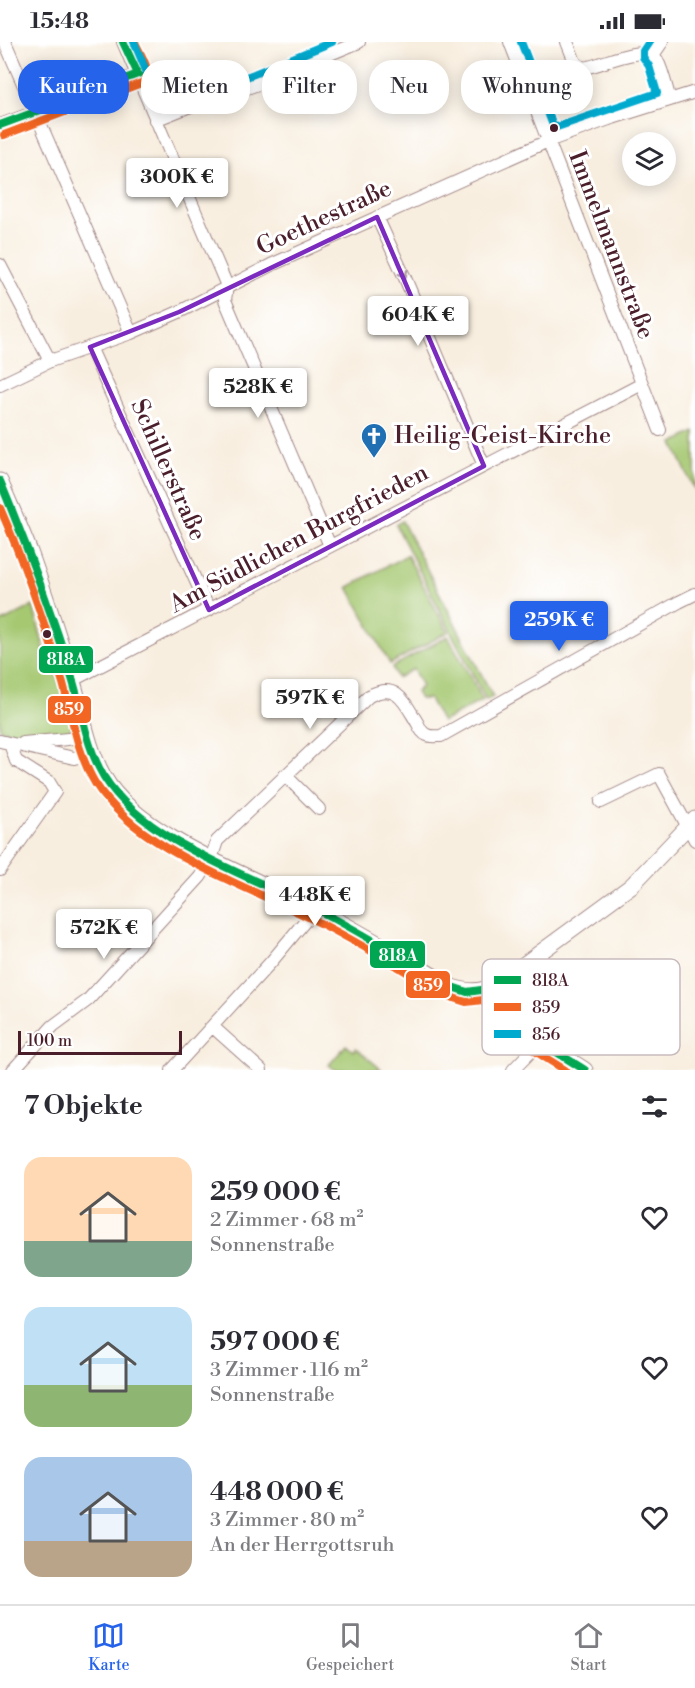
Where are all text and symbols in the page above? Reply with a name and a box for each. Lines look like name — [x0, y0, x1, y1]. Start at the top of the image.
text: 15:48 — [30, 8, 89, 35]
chip: Kaufen — [18, 60, 129, 114]
chip: Mieten — [141, 60, 250, 114]
chip: Filter — [262, 60, 357, 114]
chip: Neu — [369, 60, 449, 114]
chip: Wohnung — [461, 60, 593, 114]
unlabelled marker — [548, 122, 560, 134]
map controls — [622, 132, 676, 186]
button: layers — [622, 132, 676, 186]
street label: Immelmannstraße — [561, 147, 661, 343]
pin: 300K € — [128, 158, 226, 209]
text: 300K € — [140, 165, 214, 190]
street label: Goethestraße — [252, 174, 396, 262]
one-way arrow — [396, 261, 408, 279]
pin: 604K € — [369, 296, 467, 347]
text: 604K € — [382, 303, 454, 328]
pin: 528K € — [209, 368, 307, 419]
text: 528K € — [223, 375, 293, 400]
street label: Schillerstraße — [123, 395, 213, 545]
church icon: Heilig-Geist-Kirche — [359, 421, 389, 459]
place label: Heilig-Geist-Kirche — [394, 421, 611, 451]
street label: Am Südlichen Burgfrieden — [164, 458, 434, 621]
pin: 259K € — [510, 601, 608, 652]
text: 259K € — [524, 608, 594, 633]
unlabelled marker — [41, 628, 53, 640]
line badge: 818A — [38, 645, 94, 674]
text: 818A — [47, 650, 86, 670]
pin: 597K € — [261, 679, 359, 730]
text: 597K € — [275, 686, 345, 711]
line badge: 859 — [47, 695, 92, 724]
text: 859 — [54, 700, 84, 720]
pin: 448K € — [266, 876, 364, 927]
text: 448K € — [279, 883, 351, 908]
pin: 572K € — [55, 909, 153, 960]
text: 572K € — [70, 916, 138, 941]
line badge: 818A — [369, 940, 426, 969]
text: 818A — [379, 946, 418, 966]
legend — [482, 959, 680, 1055]
line badge: 859 — [405, 970, 451, 999]
text: 818A — [532, 971, 570, 991]
text: 859 — [413, 976, 443, 996]
text: 859 — [532, 998, 561, 1018]
text: 856 — [532, 1025, 561, 1045]
scale bar — [18, 1028, 182, 1055]
text: 100 m — [27, 1031, 72, 1051]
text: 7 Objekte — [24, 1090, 143, 1122]
icon: filters — [638, 1090, 671, 1123]
text: 259 000 € — [210, 1176, 341, 1208]
icon: home — [72, 1181, 144, 1253]
icon: heart — [638, 1201, 671, 1234]
text: 2 Zimmer · 68 m² — [210, 1208, 364, 1233]
text: Sonnenstraße — [210, 1233, 335, 1258]
text: 597 000 € — [210, 1326, 340, 1358]
icon: home — [72, 1331, 144, 1403]
icon: heart — [638, 1351, 671, 1384]
text: 3 Zimmer · 116 m² — [210, 1358, 368, 1383]
text: Sonnenstraße — [210, 1383, 335, 1408]
text: 448 000 € — [210, 1476, 344, 1508]
icon: home — [72, 1481, 144, 1553]
icon: heart — [638, 1501, 671, 1534]
text: 3 Zimmer · 80 m² — [210, 1508, 364, 1533]
text: An der Herrgottsruh — [210, 1533, 395, 1558]
tab: Karte — [88, 1619, 130, 1675]
tab: Gespeichert — [306, 1619, 394, 1675]
tab: Start — [571, 1619, 607, 1675]

